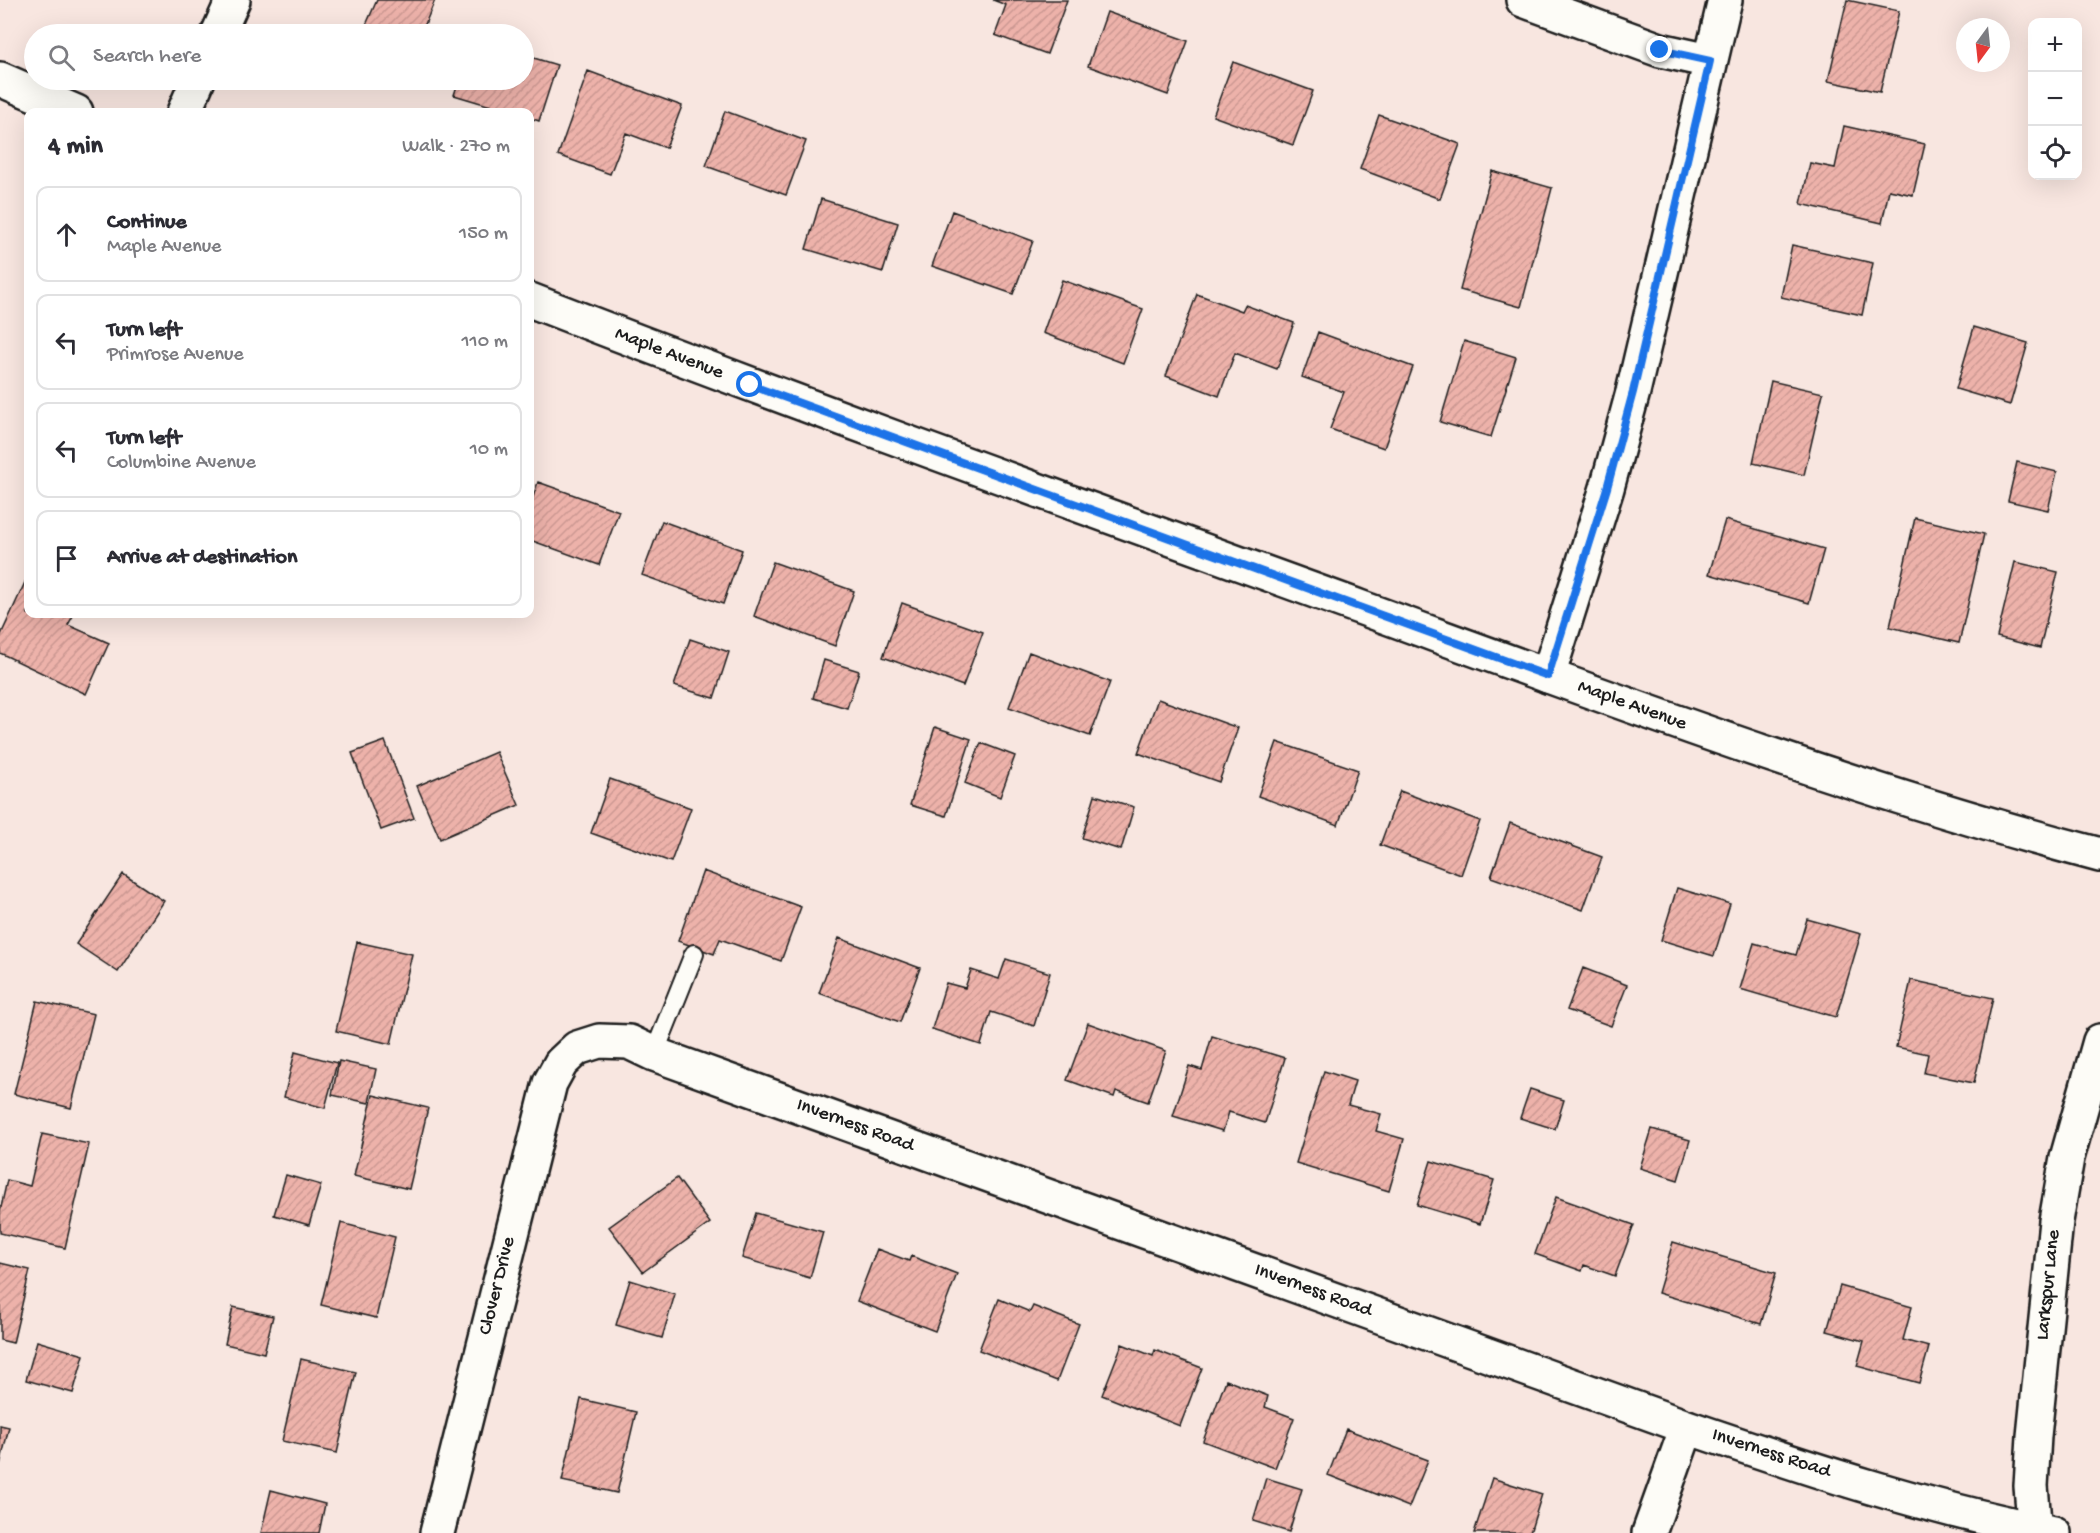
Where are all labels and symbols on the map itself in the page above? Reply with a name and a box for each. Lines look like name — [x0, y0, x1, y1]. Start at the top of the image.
north arrow — [1956, 18, 2010, 72]
route end — [1646, 36, 1672, 62]
street label: Maple Avenue — [611, 323, 727, 385]
route start — [736, 371, 762, 397]
street label: Maple Avenue — [1574, 676, 1690, 737]
street label: Inverness Road — [793, 1094, 919, 1159]
street label: Larkspur Lane — [2032, 1228, 2066, 1341]
street label: Clover Drive — [475, 1234, 521, 1337]
street label: Inverness Road — [1251, 1259, 1377, 1324]
street label: Inverness Road — [1709, 1424, 1835, 1485]

